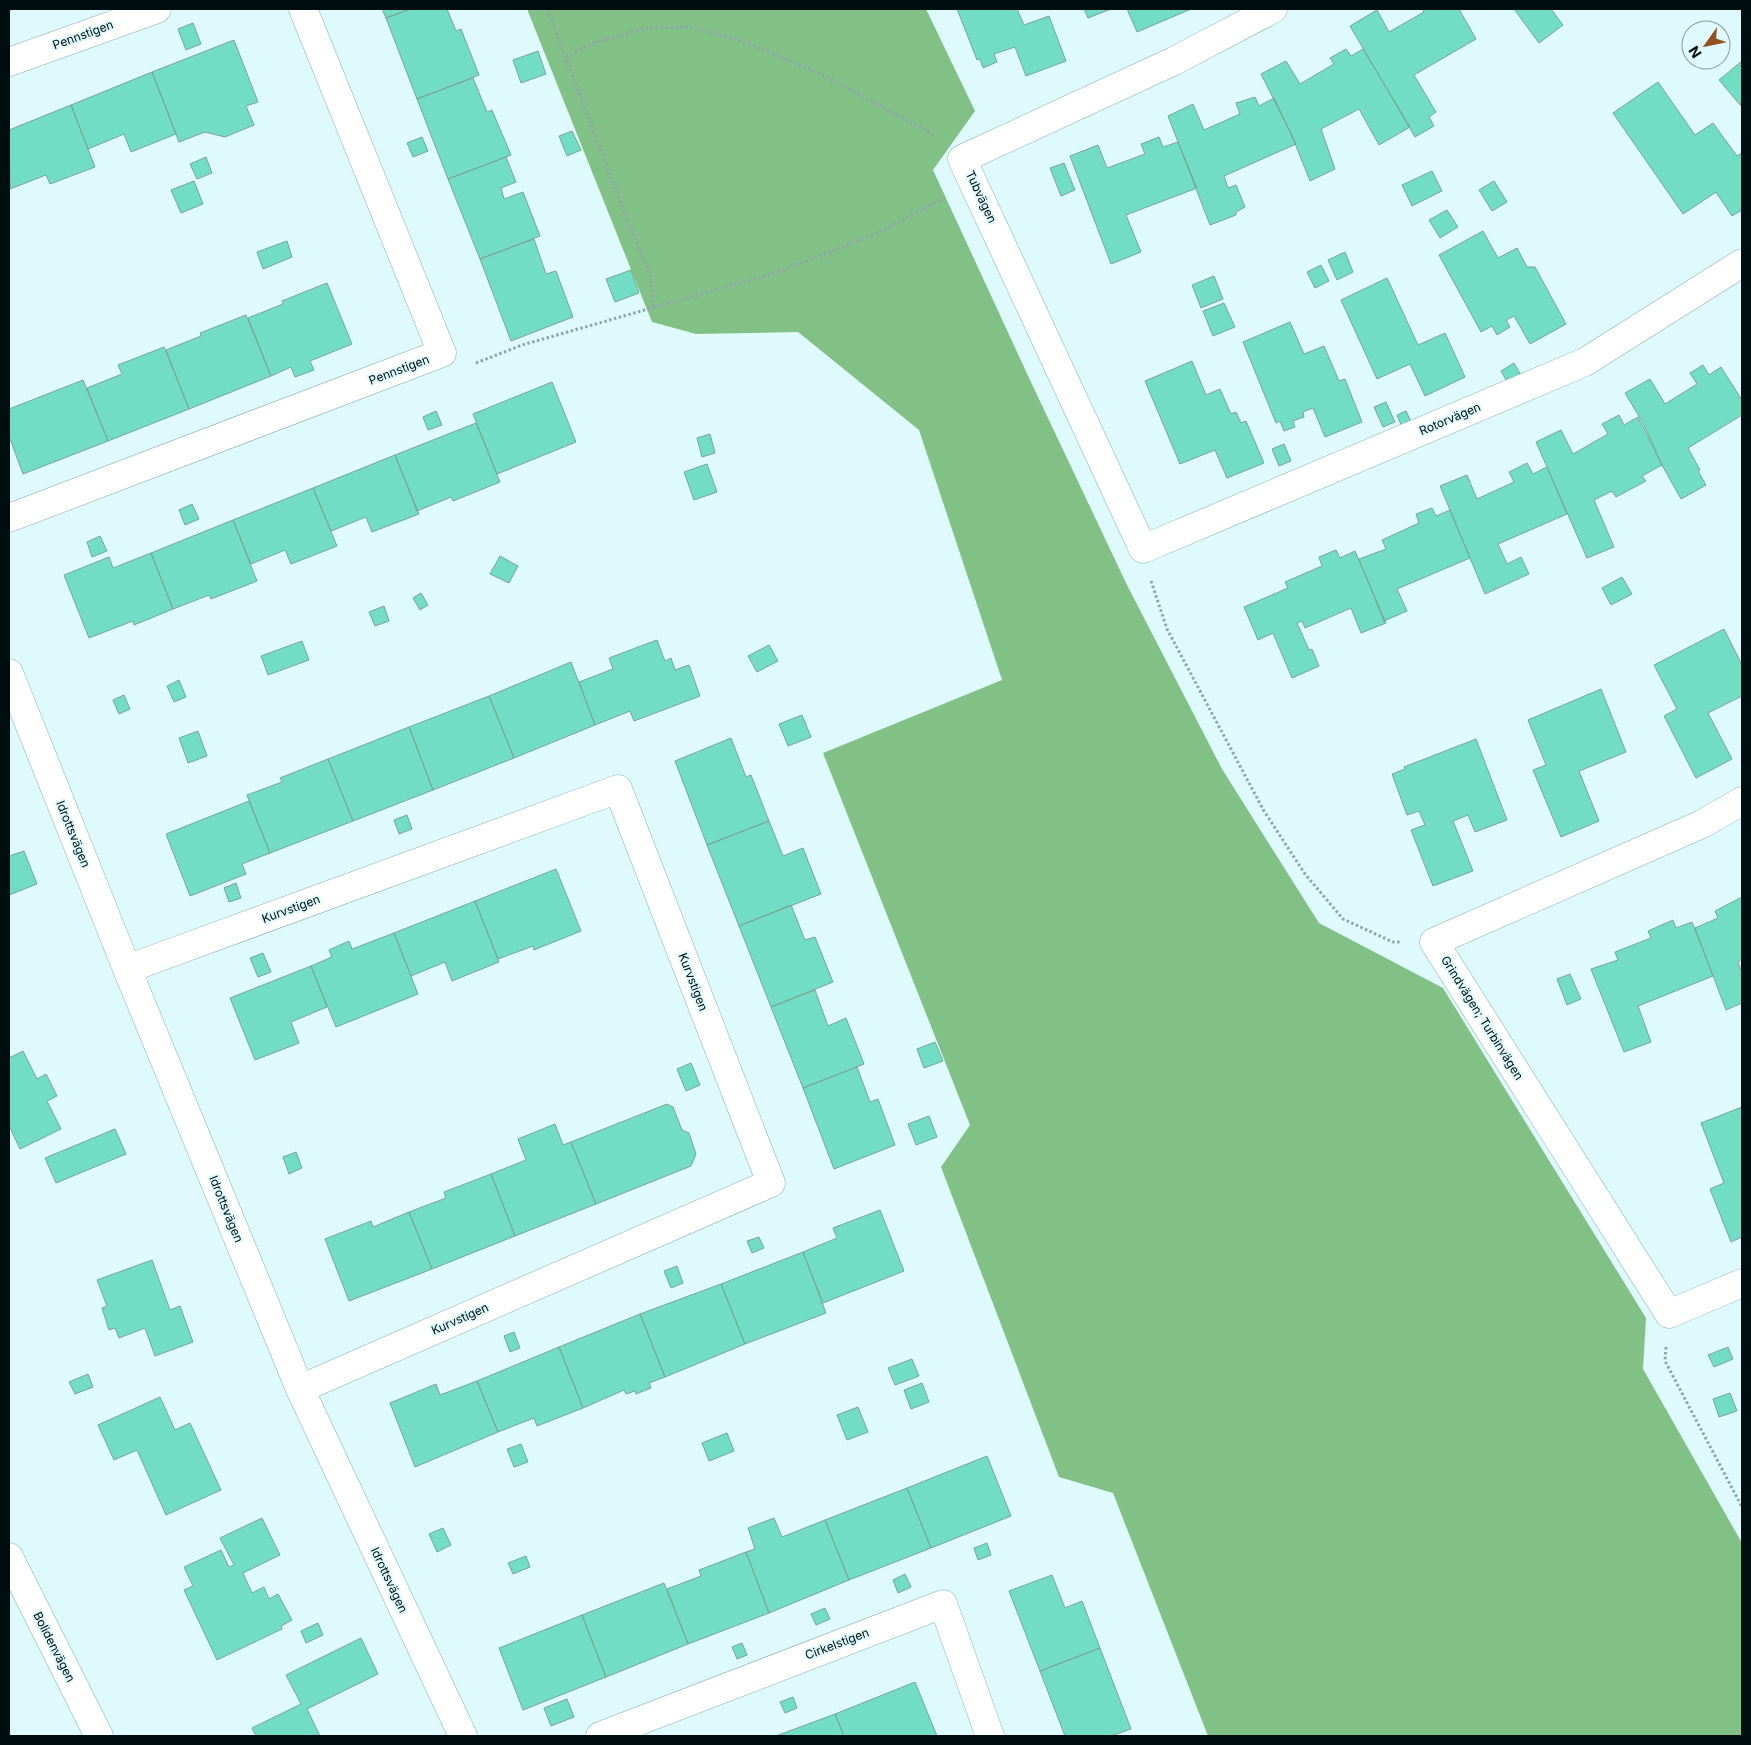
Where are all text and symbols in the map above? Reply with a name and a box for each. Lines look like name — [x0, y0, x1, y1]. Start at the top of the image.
street label: Pennstigen — [50, 17, 115, 52]
north arrow — [1681, 20, 1731, 70]
text: N — [1685, 43, 1705, 61]
street label: Tubvägen — [963, 168, 1000, 225]
street label: Pennstigen — [367, 351, 431, 388]
street label: Rotorvägen — [1417, 399, 1483, 438]
street label: Idrottsvägen — [53, 798, 94, 869]
street label: Kurvstigen — [260, 891, 322, 926]
street label: Kurvstigen — [676, 951, 711, 1013]
street label: Grindvägen; Turbinvägen — [1438, 953, 1527, 1083]
street label: Idrottsvägen — [206, 1173, 247, 1244]
street label: Kurvstigen — [429, 1299, 491, 1338]
street label: Idrottsvägen — [368, 1545, 411, 1615]
street label: Bolidenvägen — [30, 1609, 79, 1684]
street label: Cirkelstigen — [803, 1624, 871, 1663]

